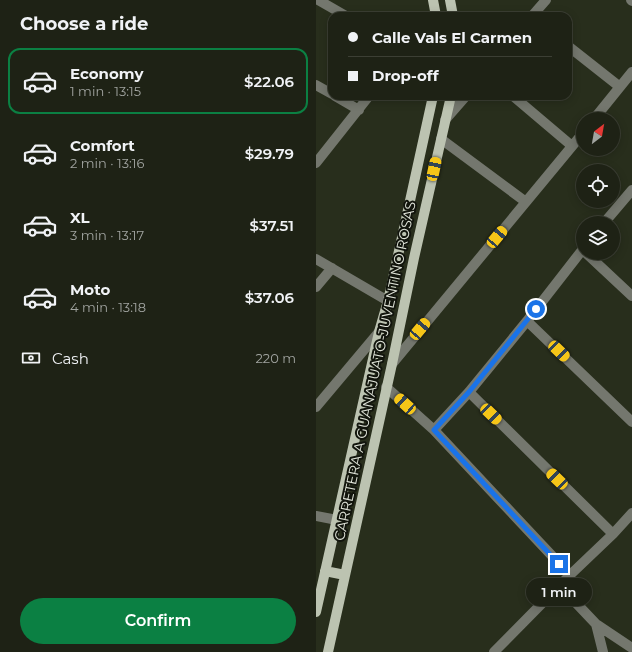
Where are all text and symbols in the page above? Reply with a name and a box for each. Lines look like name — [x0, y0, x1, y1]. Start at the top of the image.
text: Choose a ride — [20, 13, 148, 35]
text: Calle Vals El Carmen — [372, 28, 532, 47]
icon: car — [22, 63, 58, 99]
text: Economy — [70, 64, 143, 83]
text: Drop-off — [372, 66, 439, 85]
text: $22.06 — [244, 72, 294, 91]
text: 1 min · 13:15 — [70, 83, 141, 99]
north arrow — [576, 112, 620, 156]
map controls — [576, 112, 620, 260]
icon: car — [22, 135, 58, 171]
text: Comfort — [70, 136, 135, 155]
text: $29.79 — [245, 144, 294, 163]
text: 2 min · 13:16 — [70, 155, 144, 171]
car — [426, 156, 442, 182]
button: locate — [576, 164, 620, 208]
street label: CARRETERA A GUANAJUATO-JUVENTINO ROSAS — [330, 200, 420, 542]
icon: car — [22, 207, 58, 243]
text: XL — [70, 208, 89, 227]
text: $37.51 — [250, 216, 294, 235]
button: layers — [576, 216, 620, 260]
car — [485, 224, 509, 250]
text: 3 min · 13:17 — [70, 227, 144, 243]
icon: car — [22, 279, 58, 315]
text: Moto — [70, 280, 110, 299]
text: $37.06 — [245, 288, 294, 307]
text: 4 min · 13:18 — [70, 299, 146, 315]
route start — [527, 300, 545, 318]
car — [408, 316, 432, 342]
car — [546, 338, 572, 364]
icon: cash — [20, 347, 42, 369]
text: Cash — [52, 349, 89, 368]
text: 220 m — [255, 350, 296, 366]
car — [392, 392, 418, 416]
car — [478, 401, 504, 427]
car — [544, 466, 570, 492]
route end — [550, 555, 568, 573]
callout: 1 min — [526, 578, 592, 606]
text: 1 min — [542, 584, 576, 600]
button: Confirm — [20, 598, 296, 644]

